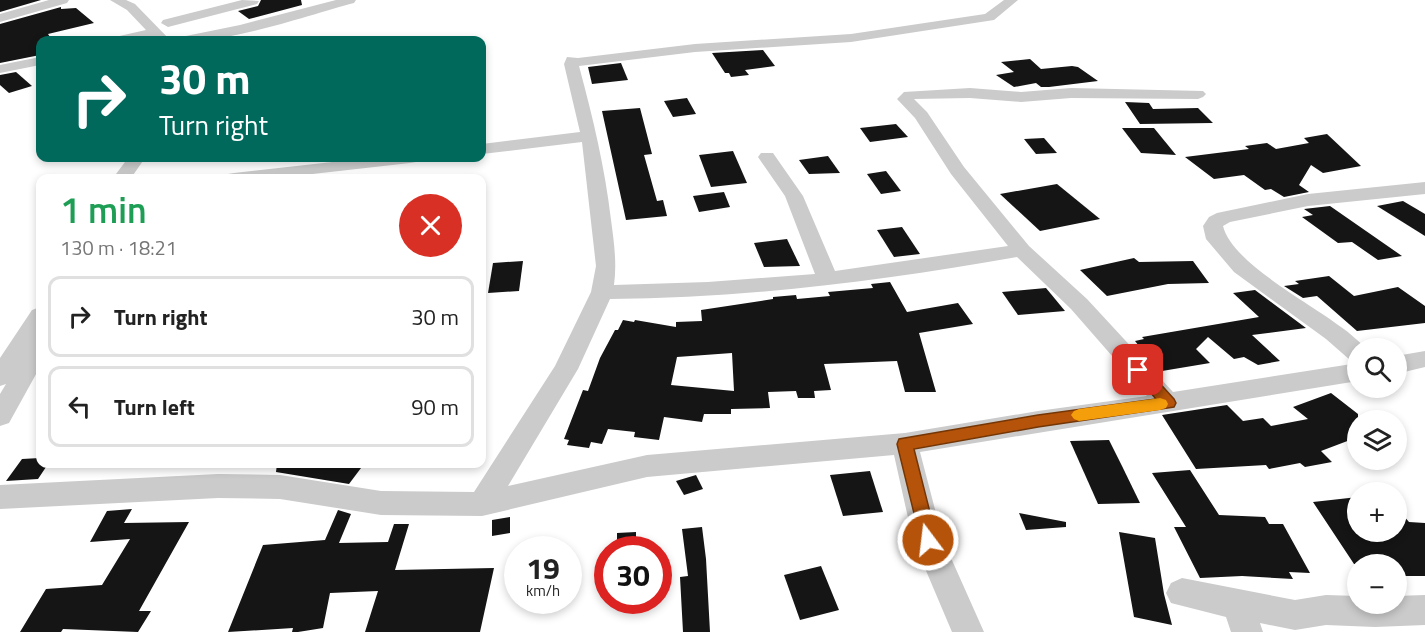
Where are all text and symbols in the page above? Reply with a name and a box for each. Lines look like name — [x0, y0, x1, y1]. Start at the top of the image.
text: 30 m — [159, 46, 251, 110]
icon: right — [60, 60, 138, 138]
text: Turn right — [159, 104, 268, 145]
text: 1 min — [60, 182, 147, 237]
button: close — [399, 194, 462, 257]
text: 130 m · 18:21 — [60, 232, 177, 263]
icon: right — [63, 300, 96, 333]
text: Turn right — [114, 300, 208, 334]
text: 30 m — [411, 300, 459, 334]
map controls — [1347, 338, 1407, 614]
button: search — [1347, 338, 1407, 398]
pin — [1112, 344, 1163, 395]
icon: arrive — [1121, 353, 1154, 386]
icon: left — [63, 390, 96, 423]
text: Turn left — [114, 390, 195, 424]
text: 90 m — [411, 390, 459, 424]
button: layers — [1347, 410, 1407, 470]
button: + — [1347, 482, 1407, 542]
position arrow — [896, 508, 960, 572]
speed limit sign: 30 — [594, 536, 672, 614]
text: 19 — [526, 545, 560, 591]
button: − — [1347, 554, 1407, 614]
text: km/h — [526, 579, 560, 602]

